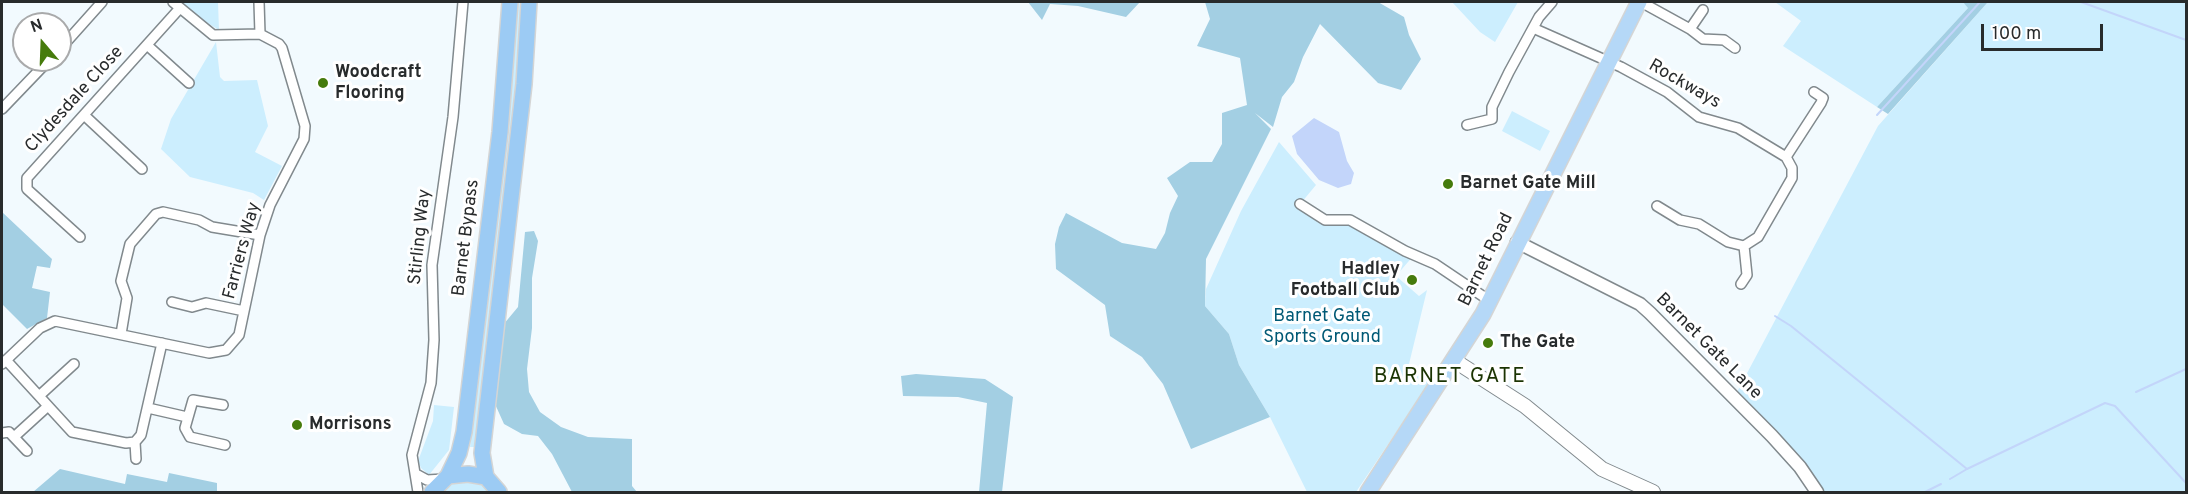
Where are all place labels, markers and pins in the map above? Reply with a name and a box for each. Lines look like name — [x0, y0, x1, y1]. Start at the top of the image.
place label: Woodcraft Flooring — [335, 62, 421, 104]
marker: Woodcraft Flooring — [316, 76, 330, 90]
place label: Barnet Gate Mill — [1460, 173, 1596, 195]
marker: Barnet Gate Mill — [1441, 177, 1455, 191]
place label: Hadley Football Club — [1291, 259, 1400, 302]
marker: Hadley Football Club — [1405, 273, 1419, 287]
place label: The Gate — [1500, 332, 1575, 354]
marker: The Gate — [1481, 336, 1495, 350]
place label: Morrisons — [309, 414, 392, 436]
marker: Morrisons — [290, 418, 304, 432]

